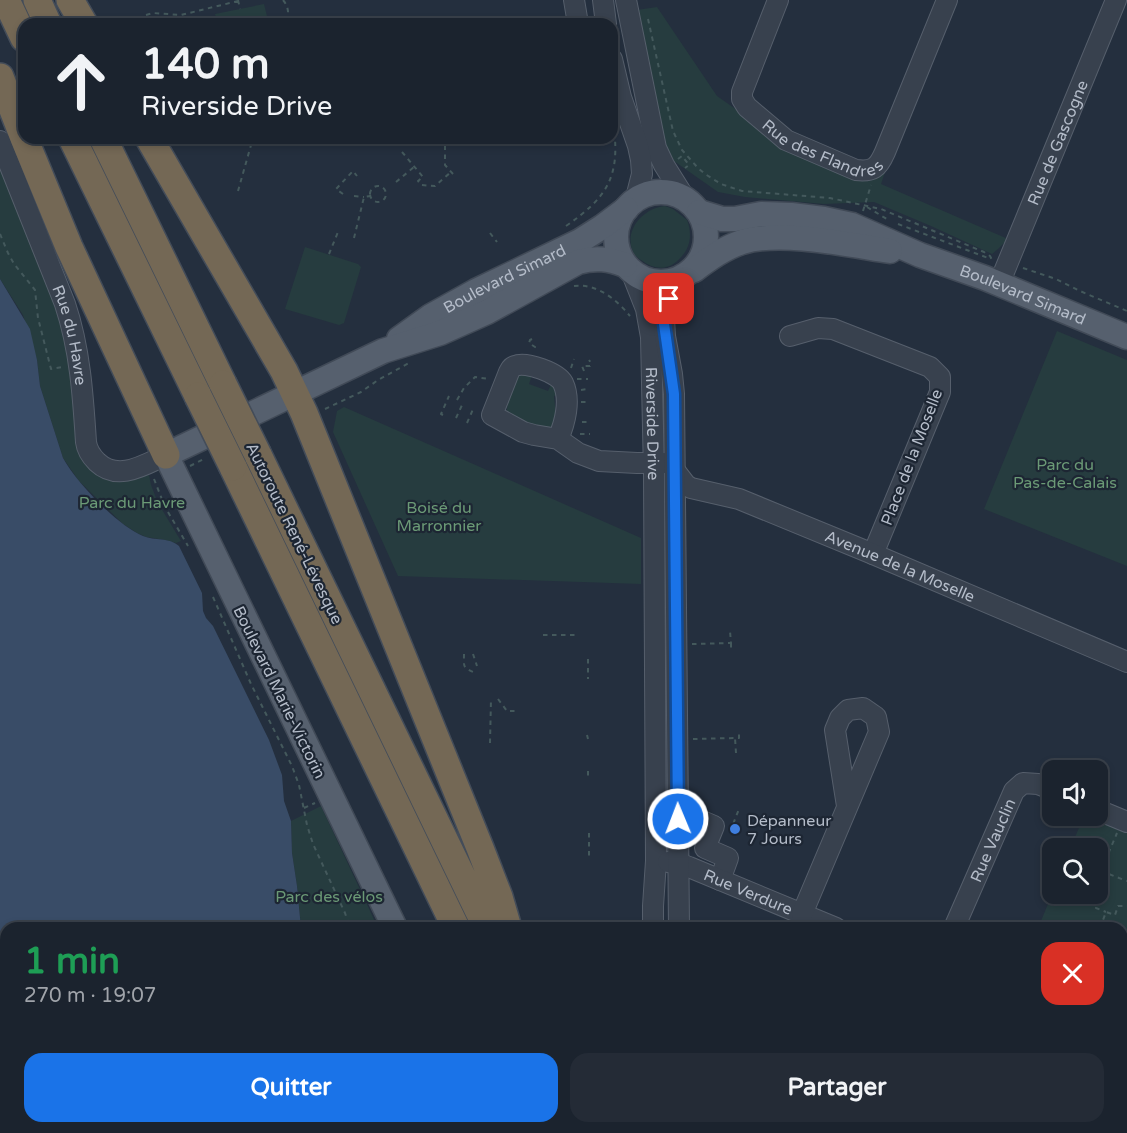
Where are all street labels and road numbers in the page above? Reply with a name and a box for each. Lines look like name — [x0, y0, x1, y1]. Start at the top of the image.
street label: Rue de Gascogne — [1023, 77, 1093, 209]
street label: Rue des Flandres — [758, 115, 888, 182]
street label: Boulevard Simard — [440, 240, 569, 318]
street label: Boulevard Simard — [957, 261, 1089, 330]
street label: Rue du Havre — [47, 282, 90, 386]
street label: Riverside Drive — [641, 367, 663, 480]
street label: Place de la Moselle — [877, 386, 947, 528]
street label: Autoroute René-Lévesque — [241, 439, 347, 628]
street label: Avenue de la Moselle — [822, 526, 978, 607]
street label: Boulevard Marie-Victorin — [229, 603, 330, 782]
street label: Rue Vauclin — [966, 795, 1021, 885]
street label: Rue Verdure — [701, 865, 795, 920]

